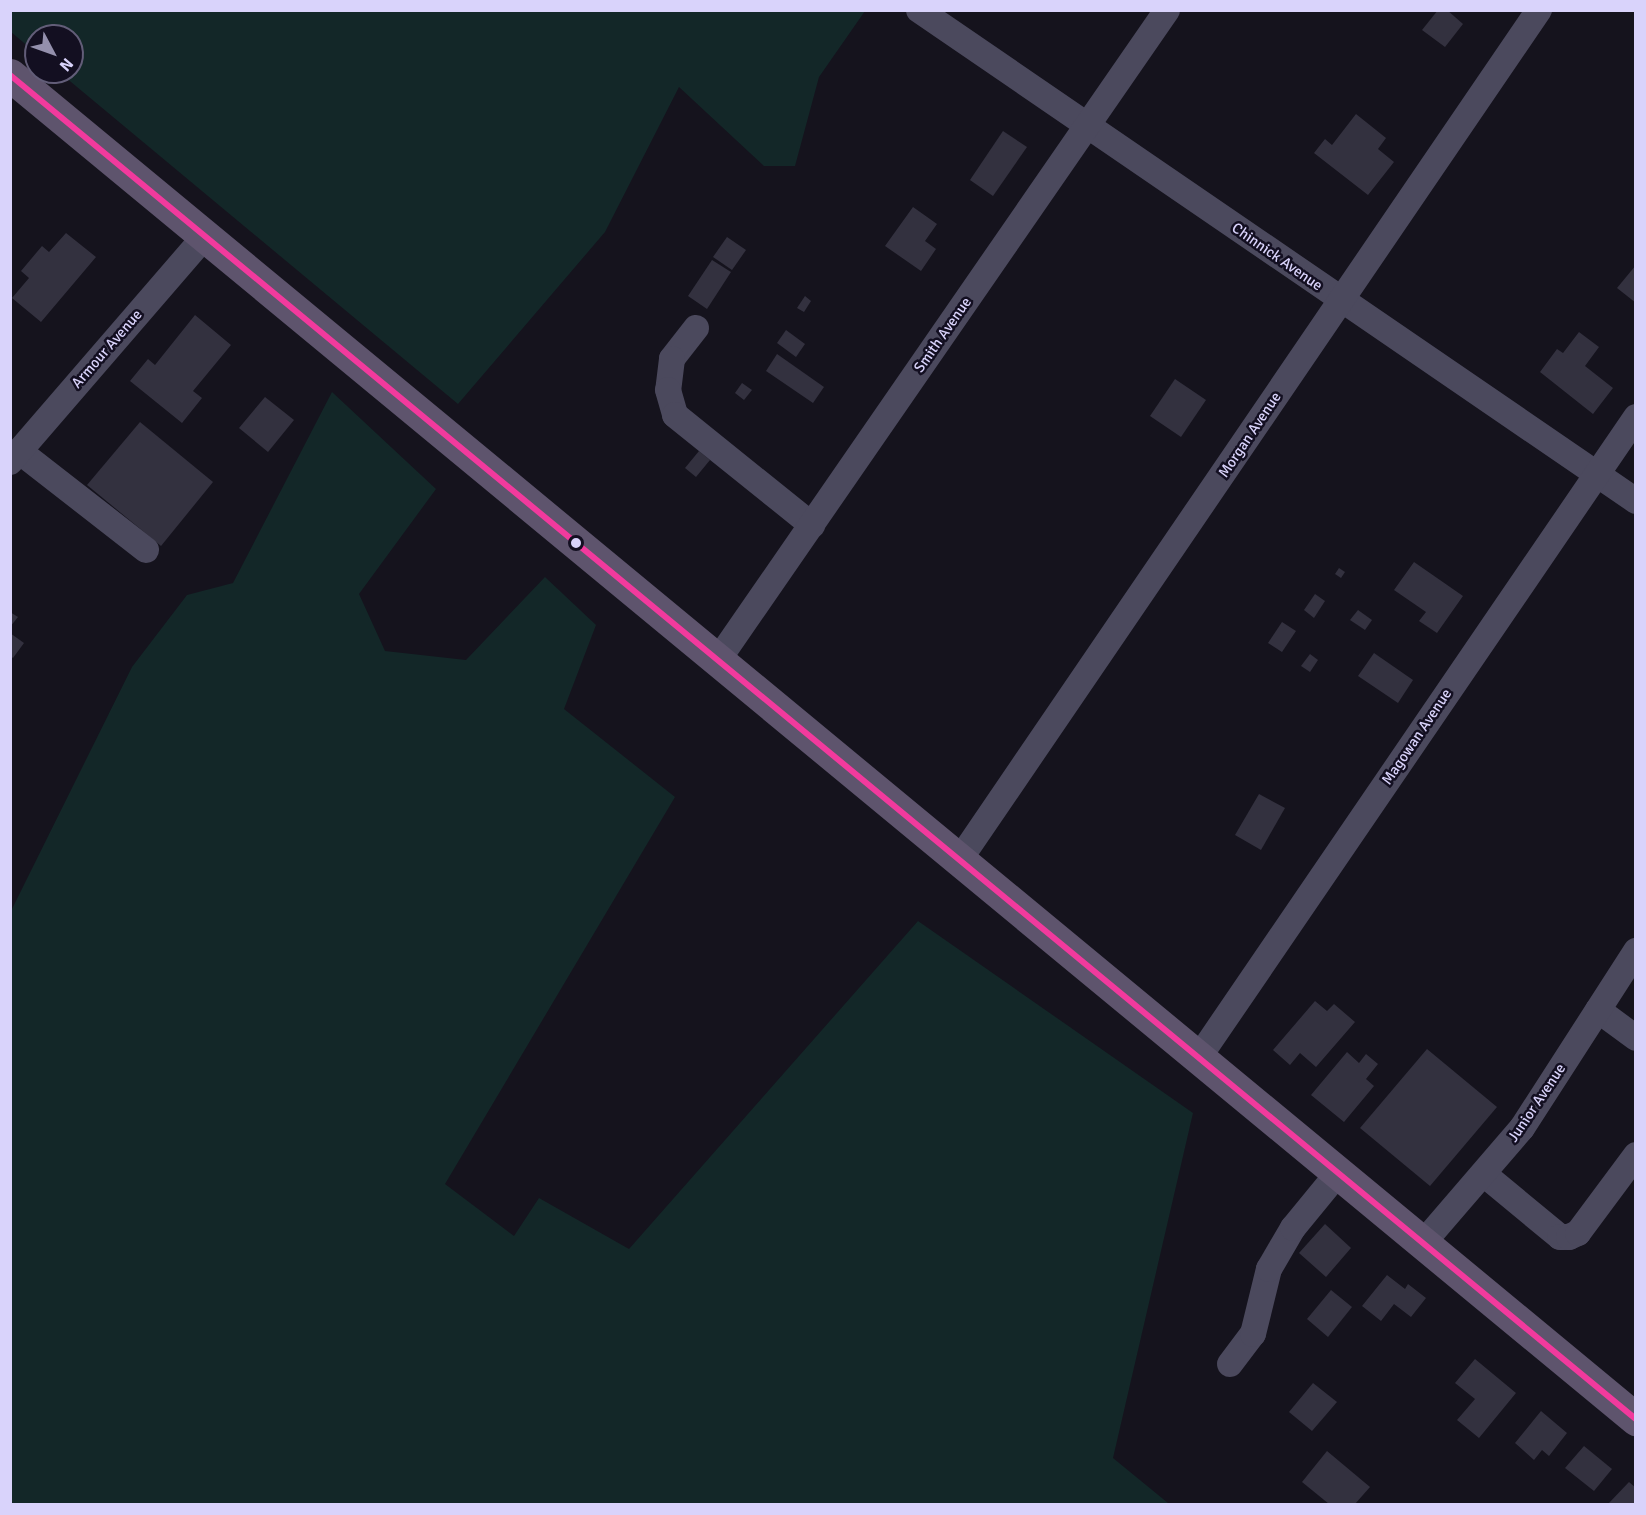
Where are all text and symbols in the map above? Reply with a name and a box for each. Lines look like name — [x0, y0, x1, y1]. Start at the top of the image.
north arrow — [24, 24, 84, 84]
text: N — [55, 54, 77, 75]
street label: Chinnick Avenue — [1228, 219, 1326, 295]
street label: Smith Avenue — [910, 294, 976, 376]
street label: Armour Avenue — [68, 306, 146, 392]
street label: Morgan Avenue — [1215, 389, 1285, 481]
unlabelled marker — [570, 537, 582, 549]
street label: Magowan Avenue — [1378, 686, 1456, 788]
street label: Junior Avenue — [1504, 1060, 1570, 1146]

